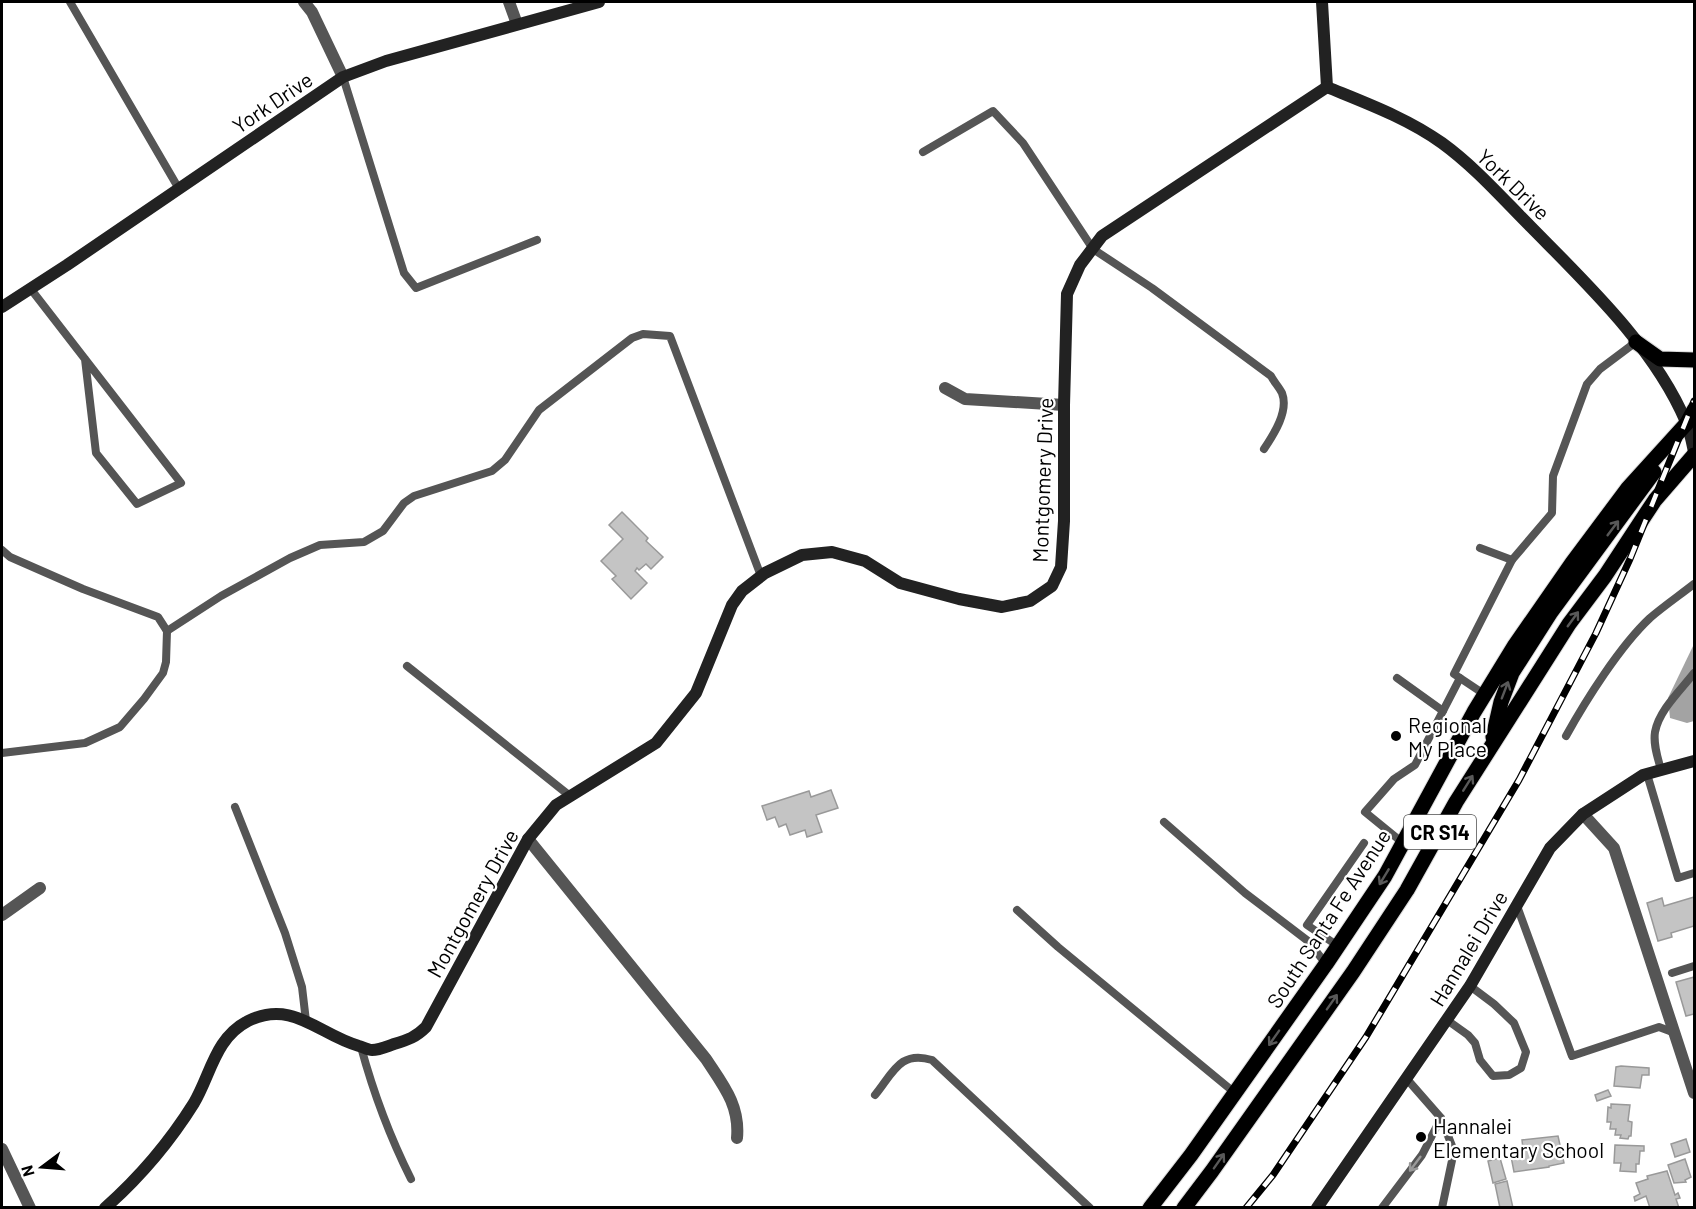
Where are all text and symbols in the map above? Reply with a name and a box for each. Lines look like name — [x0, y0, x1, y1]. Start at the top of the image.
street label: York Drive — [227, 66, 317, 138]
street label: York Drive — [1473, 143, 1555, 225]
street label: Montgomery Drive — [1027, 397, 1057, 563]
one-way arrow — [1607, 521, 1619, 537]
one-way arrow — [1567, 611, 1579, 627]
one-way arrow — [1501, 681, 1512, 700]
place label: Regional My Place — [1408, 712, 1487, 761]
marker: Regional My Place — [1389, 729, 1403, 743]
one-way arrow — [1463, 775, 1475, 792]
road number: CR S14 — [1404, 815, 1476, 849]
street label: South Santa Fe Avenue — [1261, 824, 1395, 1012]
street label: Montgomery Drive — [421, 825, 523, 981]
one-way arrow — [1377, 868, 1389, 885]
street label: Hannalei Drive — [1424, 886, 1512, 1010]
one-way arrow — [1326, 994, 1338, 1010]
one-way arrow — [1268, 1030, 1280, 1046]
place label: Hannalei Elementary School — [1433, 1113, 1604, 1162]
marker: Hannalei Elementary School — [1414, 1130, 1428, 1144]
north arrow — [12, 1137, 72, 1197]
one-way arrow — [1213, 1154, 1226, 1170]
one-way arrow — [1408, 1156, 1421, 1172]
text: N — [17, 1164, 38, 1179]

